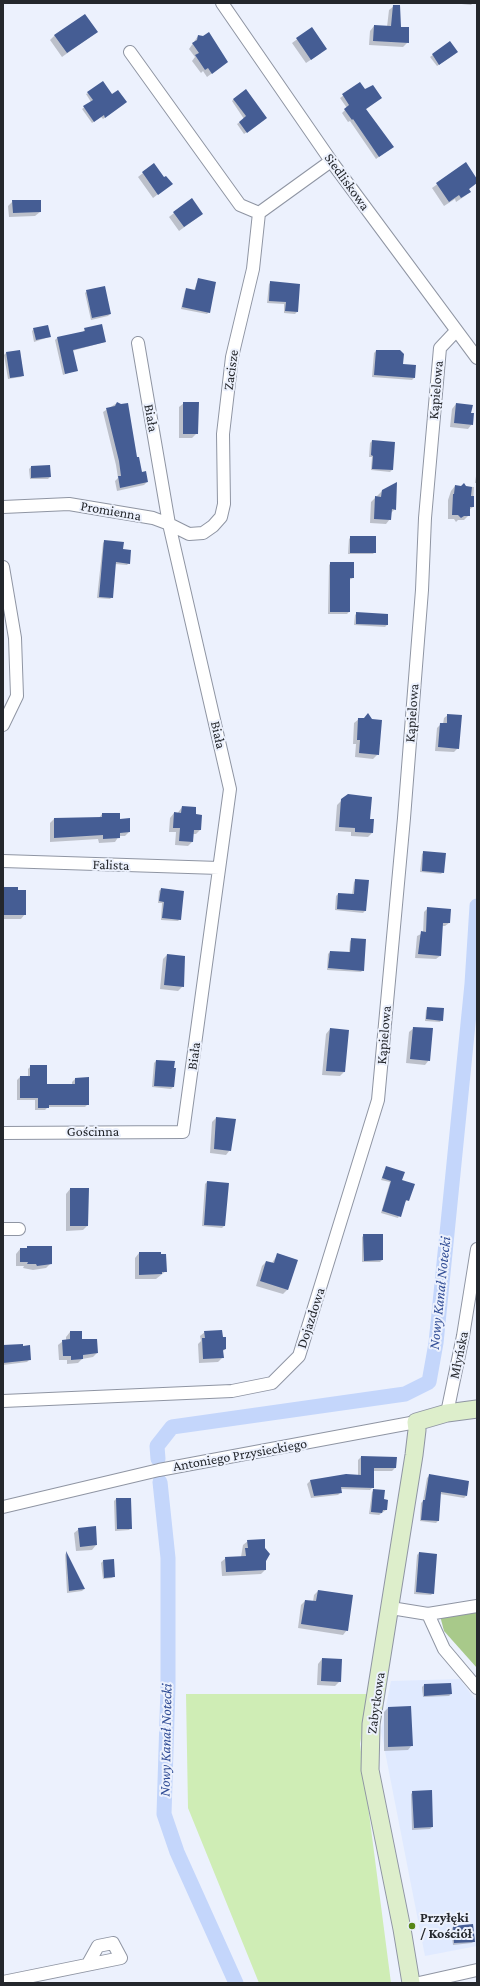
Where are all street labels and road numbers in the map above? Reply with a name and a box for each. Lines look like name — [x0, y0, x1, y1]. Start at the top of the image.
street label: Siedliskowa — [321, 150, 373, 214]
street label: Zacisze — [220, 349, 242, 391]
street label: Kąpielowa — [425, 360, 447, 420]
street label: Biała — [140, 403, 162, 433]
street label: Promienna — [79, 497, 143, 525]
street label: Kąpielowa — [402, 683, 422, 743]
street label: Biała — [207, 719, 229, 751]
street label: Falista — [92, 856, 130, 874]
street label: Kąpielowa — [373, 1005, 395, 1065]
street label: Biała — [184, 1041, 204, 1071]
street label: Gościnna — [67, 1124, 119, 1140]
street label: Dojazdowa — [293, 1285, 329, 1351]
street label: Młyńska — [446, 1330, 472, 1380]
street label: Antoniego Przysieckiego — [172, 1435, 308, 1475]
street label: Zabytkowa — [363, 1671, 389, 1735]

